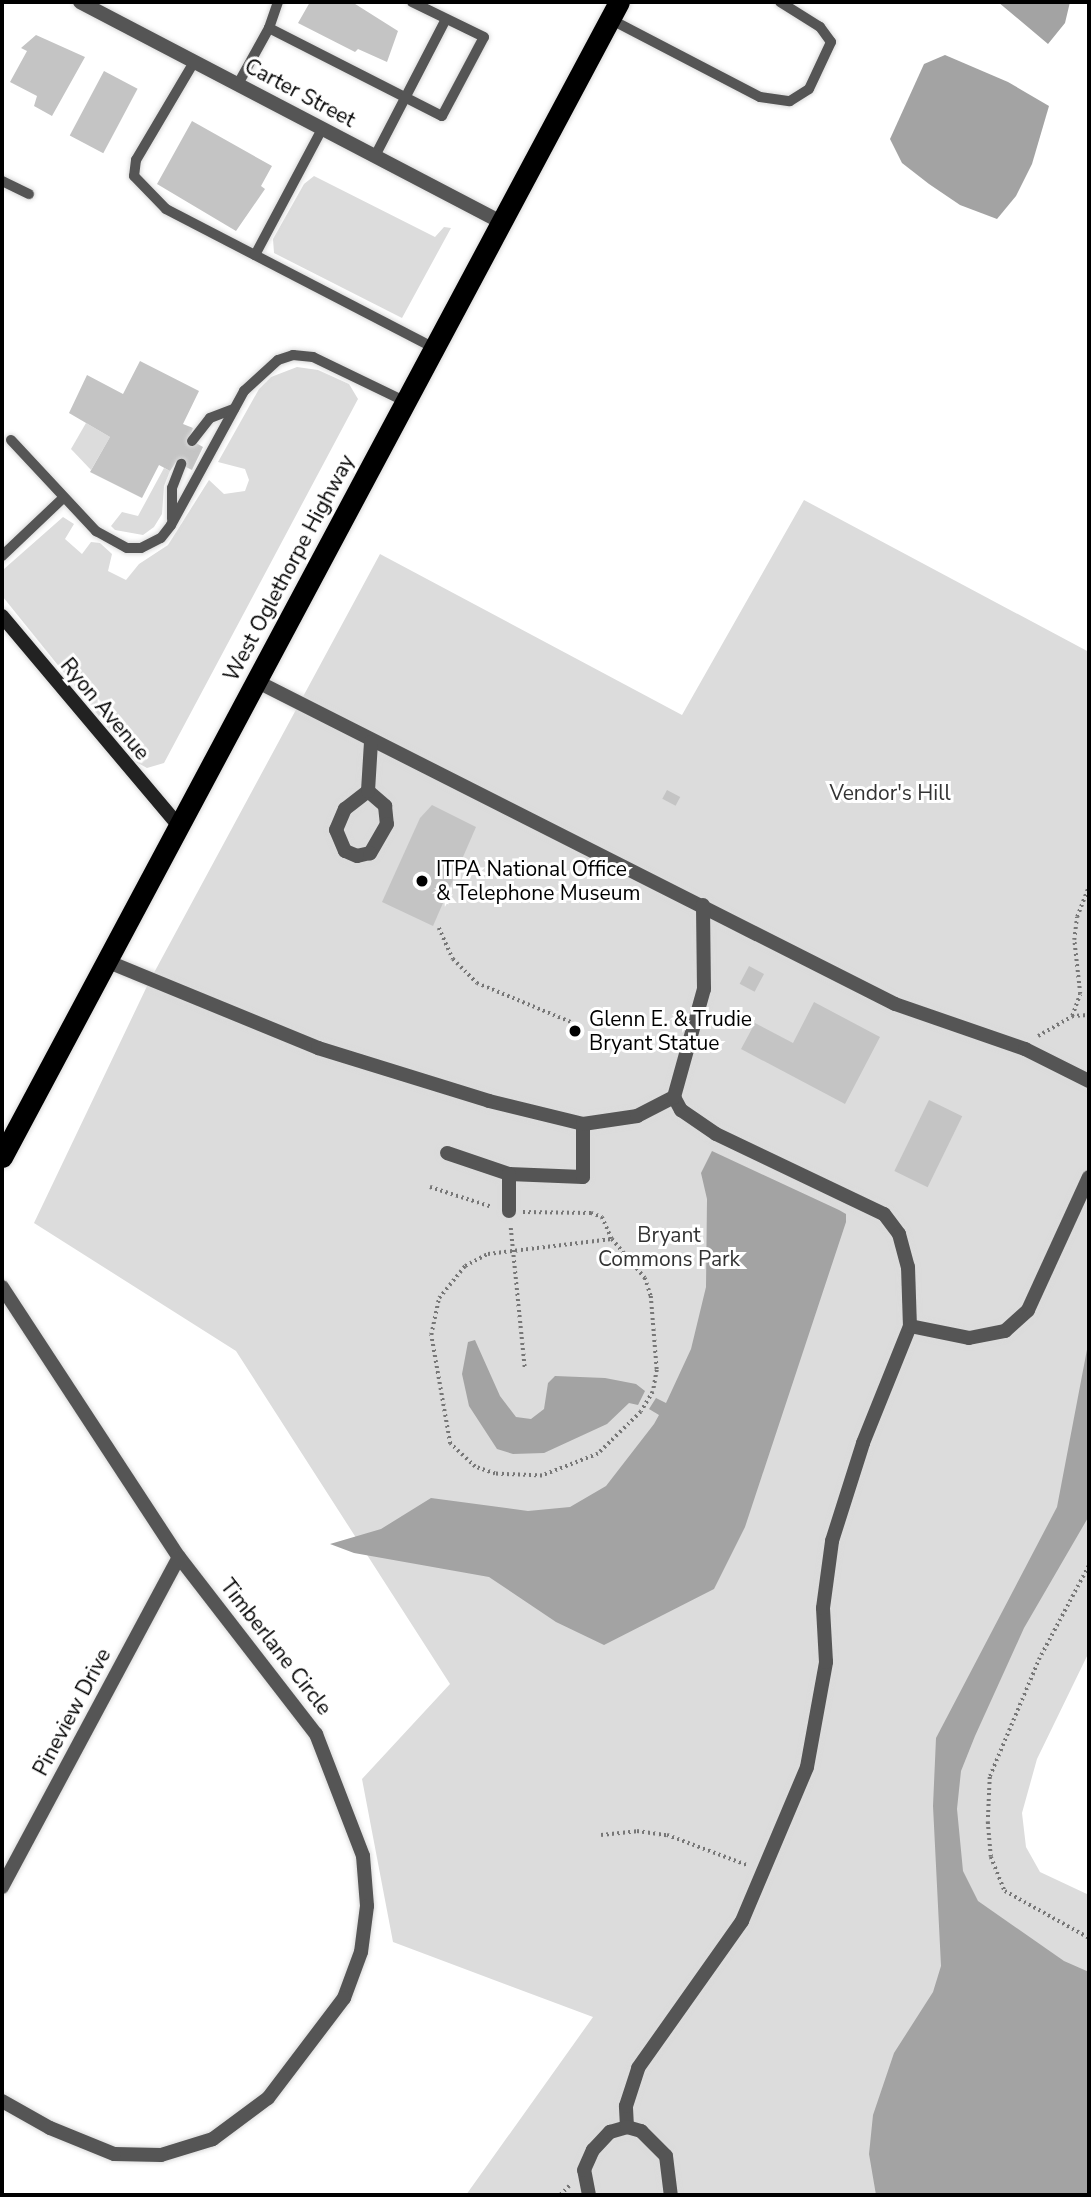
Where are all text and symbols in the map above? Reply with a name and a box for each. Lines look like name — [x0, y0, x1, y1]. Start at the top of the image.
street label: Carter Street — [240, 53, 360, 133]
street label: West Oglethorpe Highway — [218, 450, 360, 686]
street label: Ryon Avenue — [55, 653, 155, 765]
park label: Vendor's Hill — [829, 780, 951, 806]
place label: ITPA National Office & Telephone Museum — [436, 856, 641, 906]
marker: ITPA National Office & Telephone Museum — [414, 873, 430, 889]
place label: Glenn E. & Trudie Bryant Statue — [589, 1006, 752, 1056]
marker: Glenn E. & Trudie Bryant Statue — [567, 1023, 583, 1039]
park label: Bryant Commons Park — [598, 1222, 740, 1272]
street label: Timberlane Circle — [215, 1574, 337, 1720]
street label: Pineview Drive — [28, 1644, 116, 1780]

